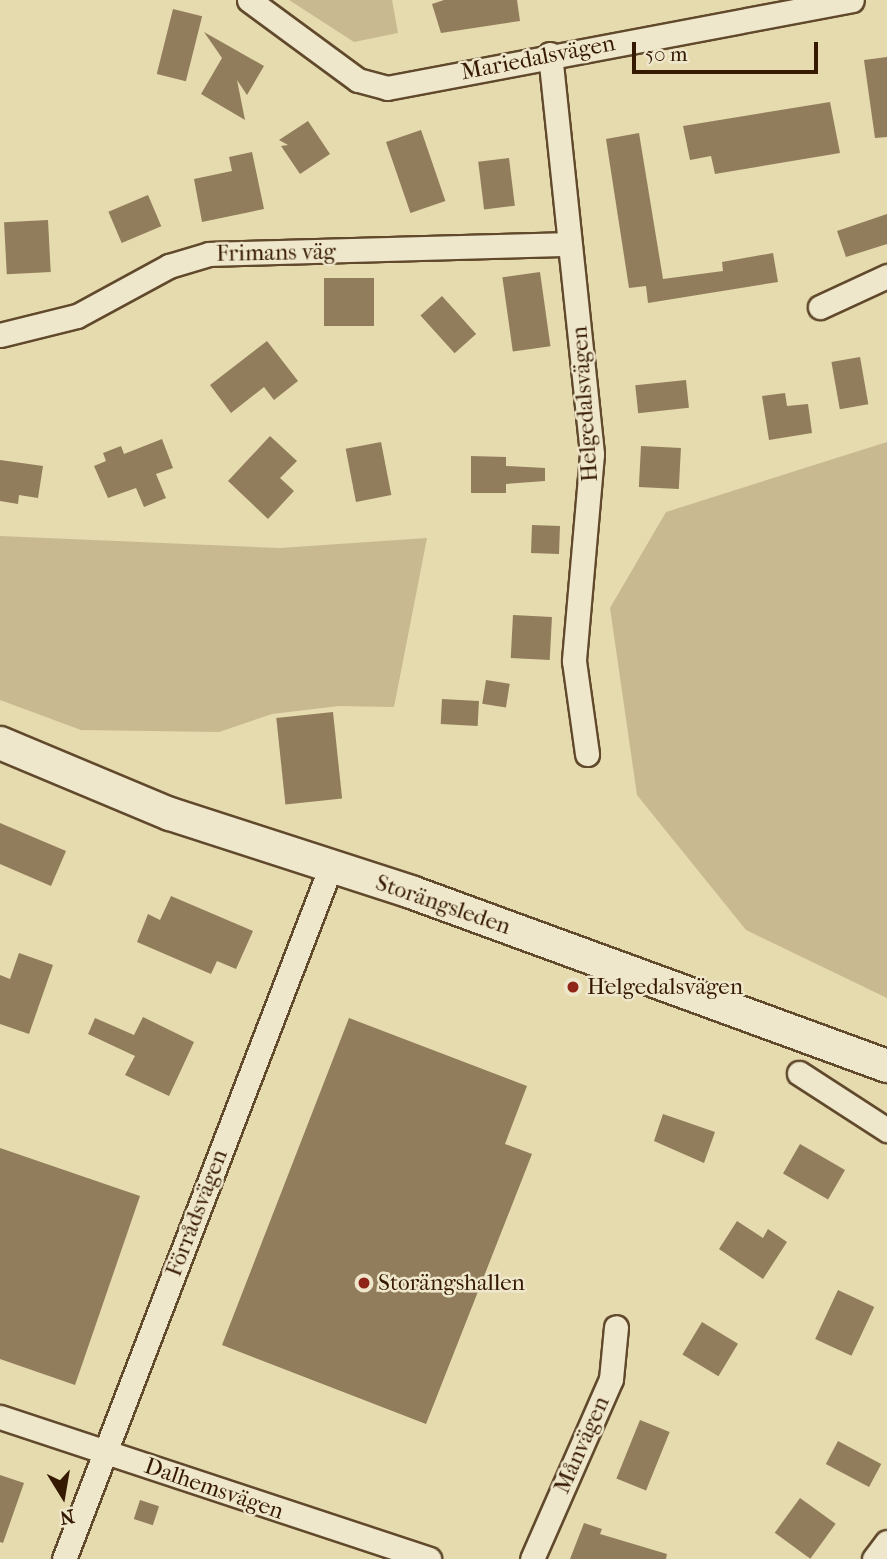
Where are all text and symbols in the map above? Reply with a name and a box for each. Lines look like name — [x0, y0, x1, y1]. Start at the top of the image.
scale bar — [635, 28, 820, 72]
street label: Mariedalsvägen — [459, 30, 617, 86]
text: 50 m — [645, 42, 688, 66]
street label: Frimans väg — [216, 238, 336, 268]
street label: Helgedalsvägen — [566, 325, 604, 483]
street label: Storängsleden — [372, 869, 514, 941]
place label: Helgedalsvägen — [587, 973, 743, 1001]
marker: Helgedalsvägen — [565, 979, 581, 995]
street label: Förrådsvägen — [160, 1146, 234, 1280]
place label: Storängshallen — [378, 1269, 525, 1297]
marker: Storängshallen — [356, 1275, 372, 1291]
street label: Månvägen — [548, 1392, 616, 1498]
street label: Dalhemsvägen — [141, 1452, 287, 1526]
north arrow — [28, 1461, 98, 1531]
text: N — [58, 1504, 76, 1529]

